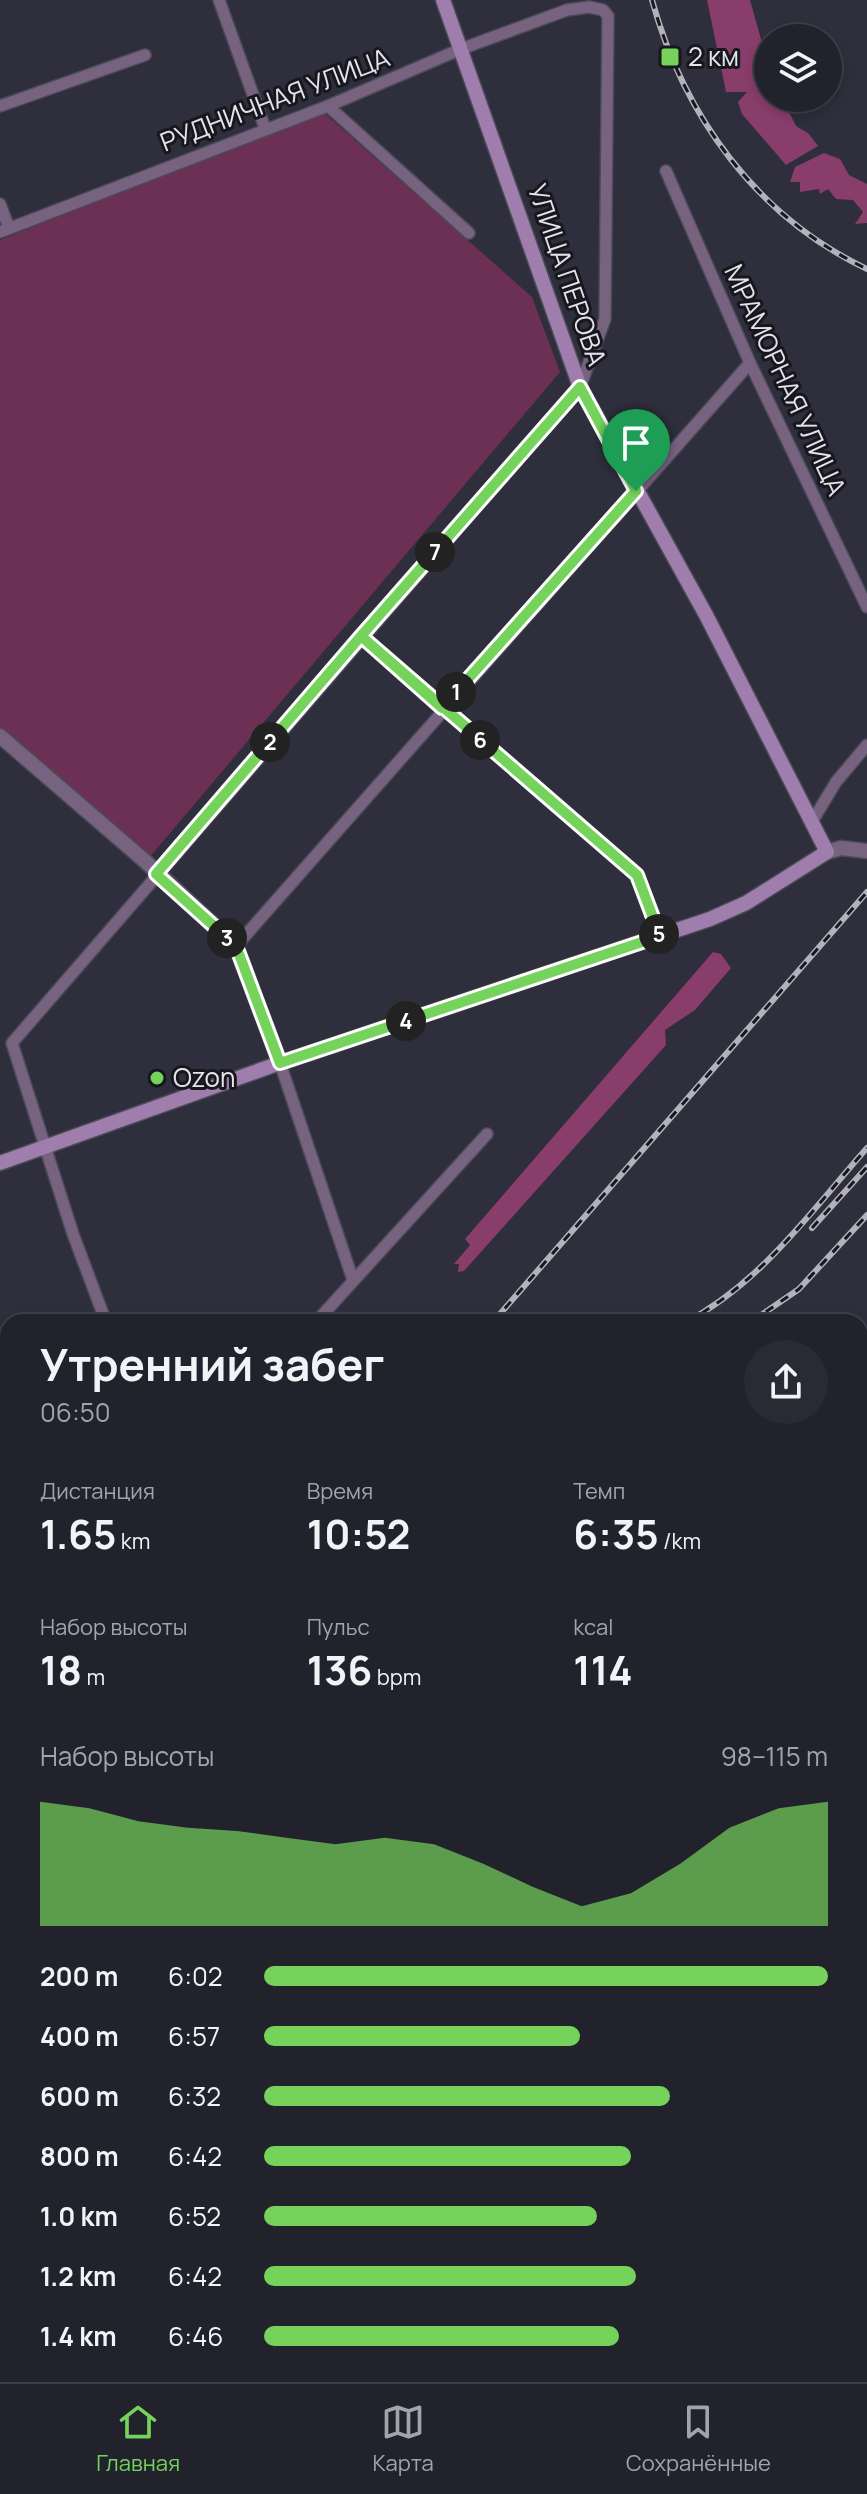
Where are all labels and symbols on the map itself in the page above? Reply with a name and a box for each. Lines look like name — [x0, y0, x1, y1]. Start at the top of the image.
place label: 2 км — [688, 38, 739, 74]
street label: РУДНИЧНАЯ УЛИЦА — [155, 39, 395, 159]
marker: 2 км — [659, 46, 681, 68]
street label: УЛИЦА ПЕРОВА — [520, 179, 616, 371]
street label: МРАМОРНАЯ УЛИЦА — [717, 258, 855, 501]
pin — [602, 409, 670, 491]
pin: 7 — [415, 532, 455, 572]
pin: 1 — [436, 672, 476, 712]
pin: 6 — [460, 720, 500, 760]
pin: 2 — [250, 722, 290, 762]
pin: 5 — [639, 914, 679, 954]
pin: 3 — [207, 918, 247, 958]
pin: 4 — [386, 1001, 426, 1041]
place label: Ozon — [173, 1059, 235, 1095]
marker: Ozon — [148, 1069, 166, 1087]

